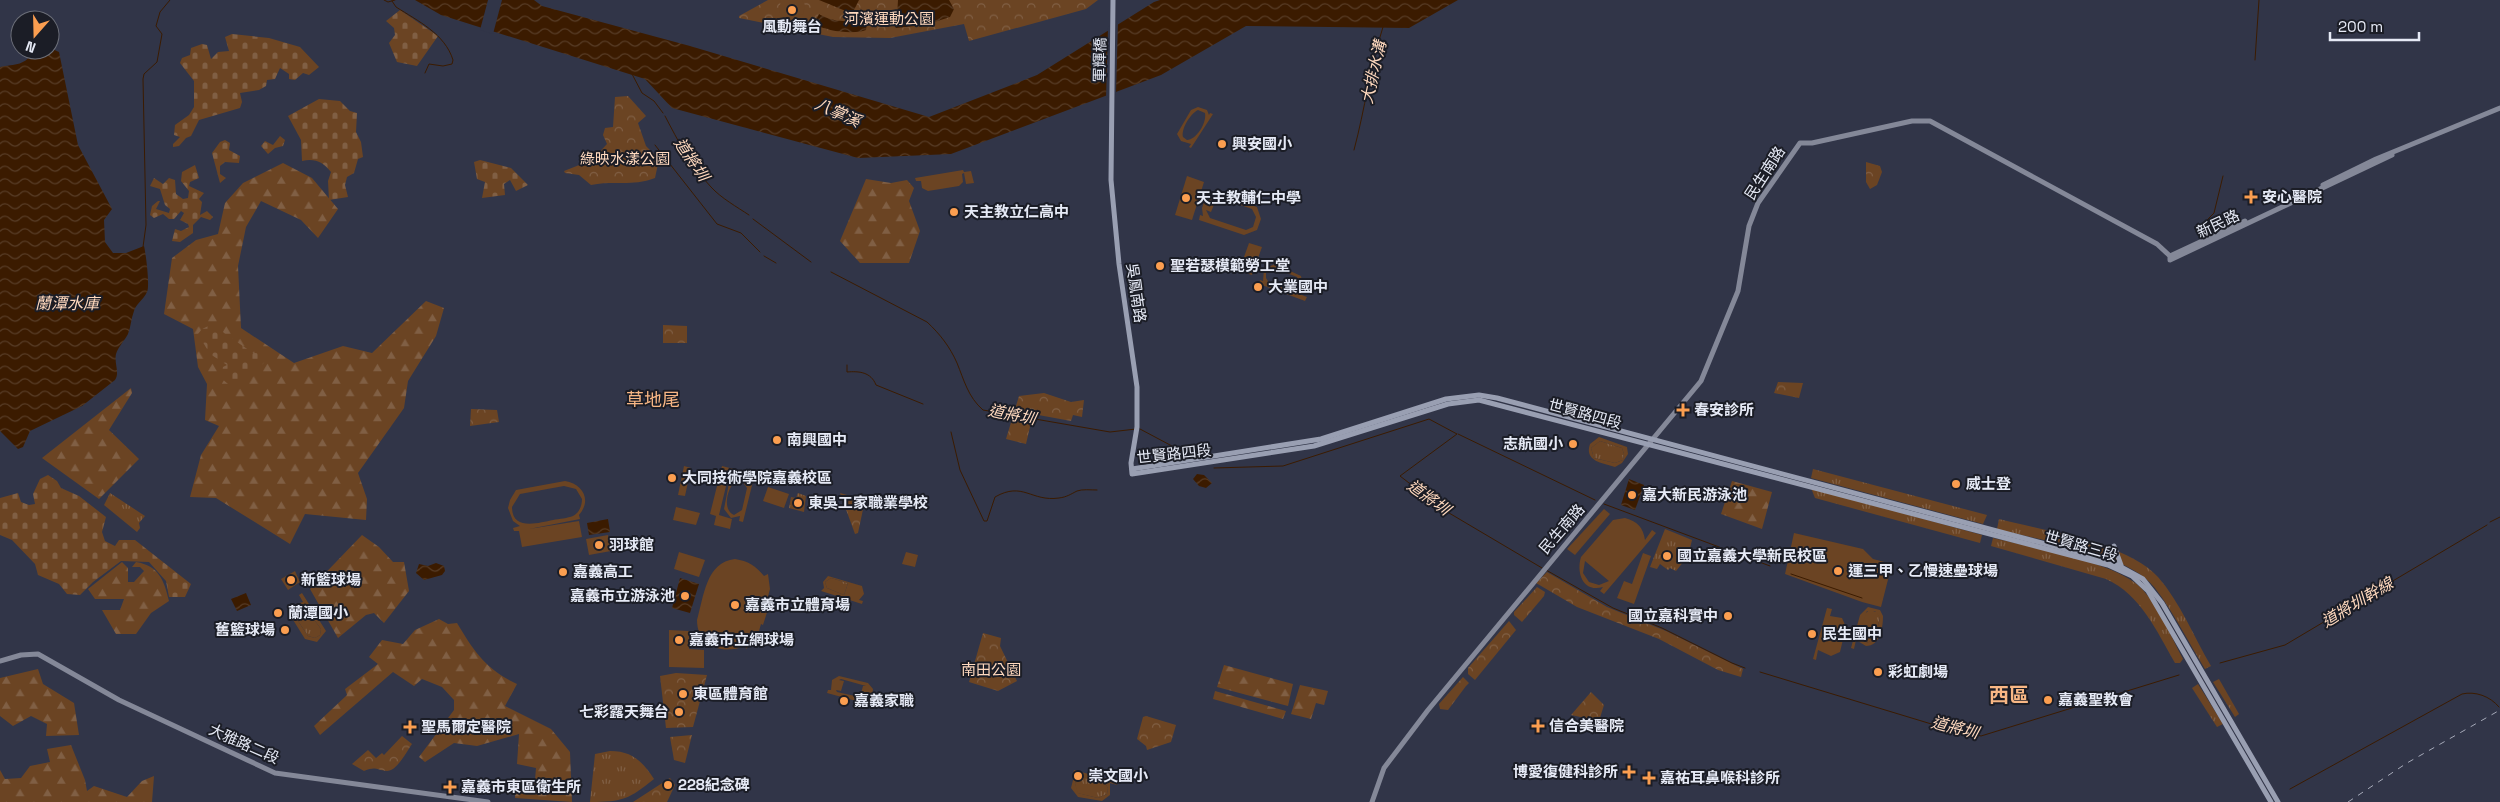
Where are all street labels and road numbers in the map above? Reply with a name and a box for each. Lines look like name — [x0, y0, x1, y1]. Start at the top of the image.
street label: 軍輝橋 — [1090, 37, 1109, 83]
street label: 民生南路 — [1740, 142, 1789, 203]
street label: 新民路 — [2193, 205, 2242, 242]
street label: 吳鳳南路 — [1123, 262, 1150, 324]
street label: 世賢路四段 — [1546, 395, 1624, 432]
street label: 世賢路四段 — [1136, 440, 1212, 467]
street label: 民生南路 — [1535, 500, 1588, 558]
street label: 世賢路三段 — [2042, 526, 2120, 565]
street label: 大雅路二段 — [206, 720, 282, 767]

